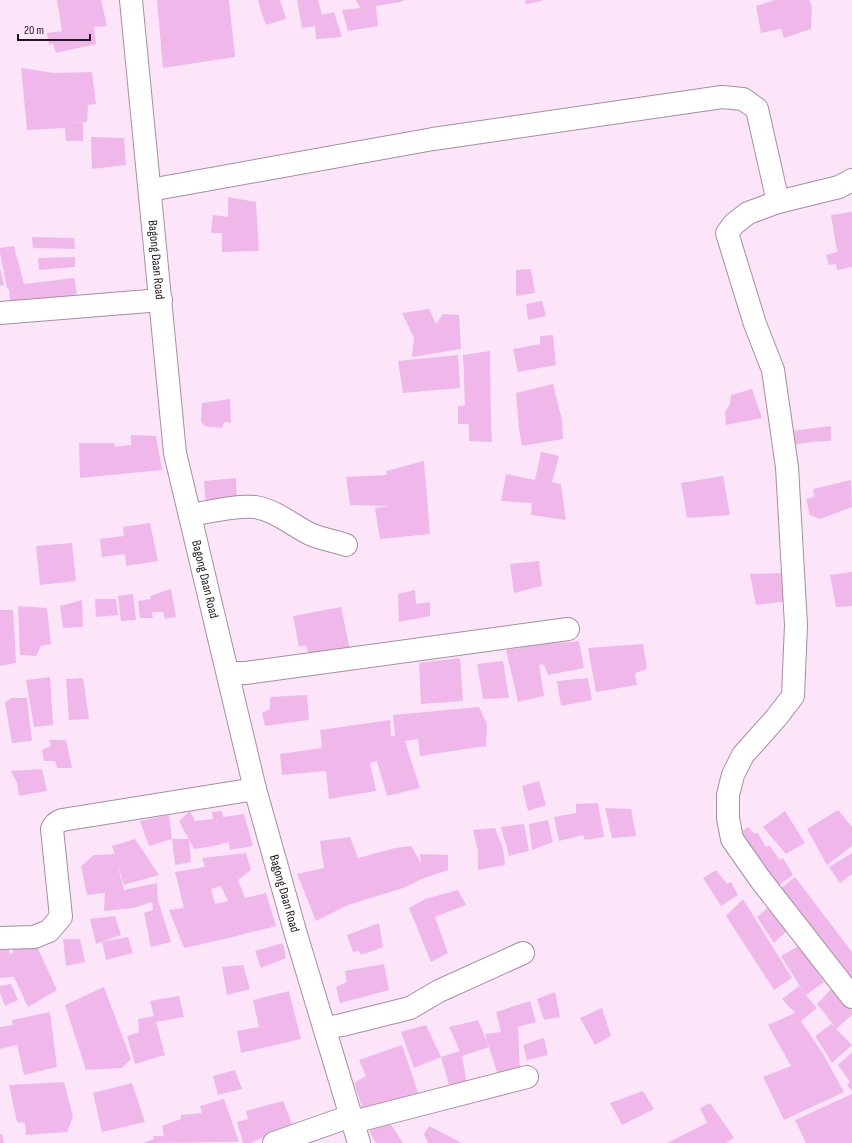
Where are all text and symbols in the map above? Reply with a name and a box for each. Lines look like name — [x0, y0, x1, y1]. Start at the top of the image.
scale bar — [18, 16, 90, 42]
text: 20 m — [24, 23, 44, 38]
street label: Bagong Daan Road — [144, 219, 168, 300]
street label: Bagong Daan Road — [188, 539, 222, 620]
street label: Bagong Daan Road — [266, 853, 303, 934]

